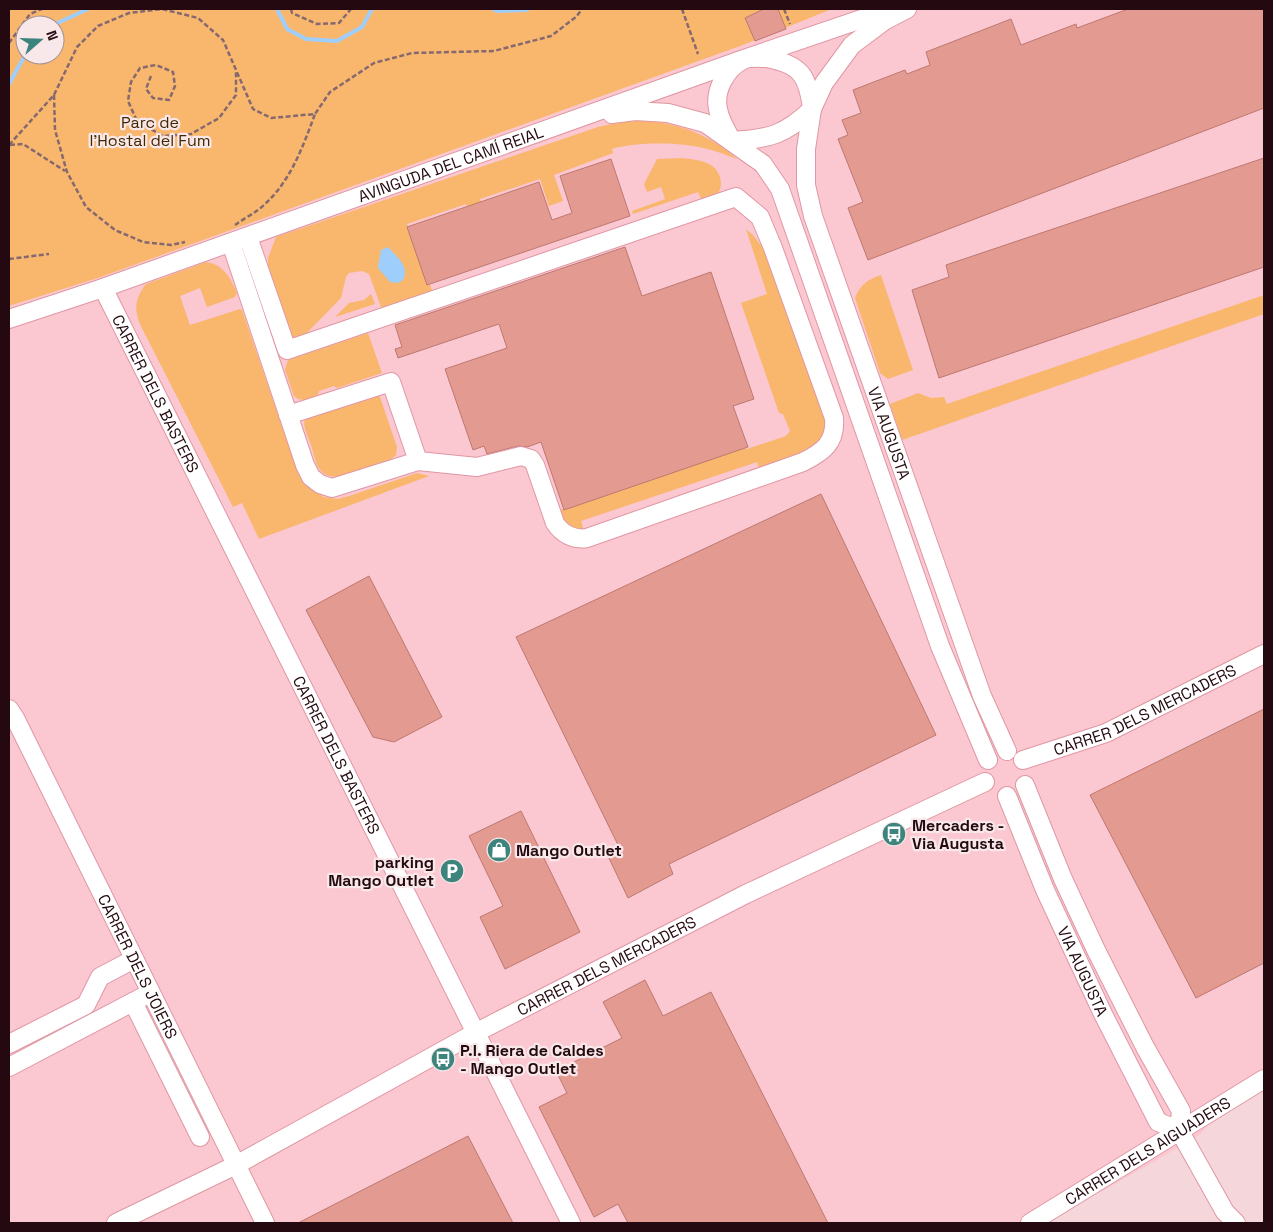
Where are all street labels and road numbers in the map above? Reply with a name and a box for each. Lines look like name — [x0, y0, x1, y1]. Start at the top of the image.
street label: AVINGUDA DEL CAMÍ REIAL — [355, 121, 546, 207]
street label: CARRER DELS BASTERS — [107, 311, 204, 476]
street label: VIA AUGUSTA — [863, 384, 915, 482]
street label: CARRER DELS MERCADERS — [1051, 659, 1240, 760]
street label: CARRER DELS BASTERS — [288, 672, 385, 838]
street label: CARRER DELS JOIERS — [93, 891, 183, 1042]
street label: CARRER DELS MERCADERS — [513, 911, 700, 1020]
street label: VIA AUGUSTA — [1053, 923, 1113, 1020]
street label: CARRER DELS AIGUADERS — [1061, 1092, 1234, 1210]

